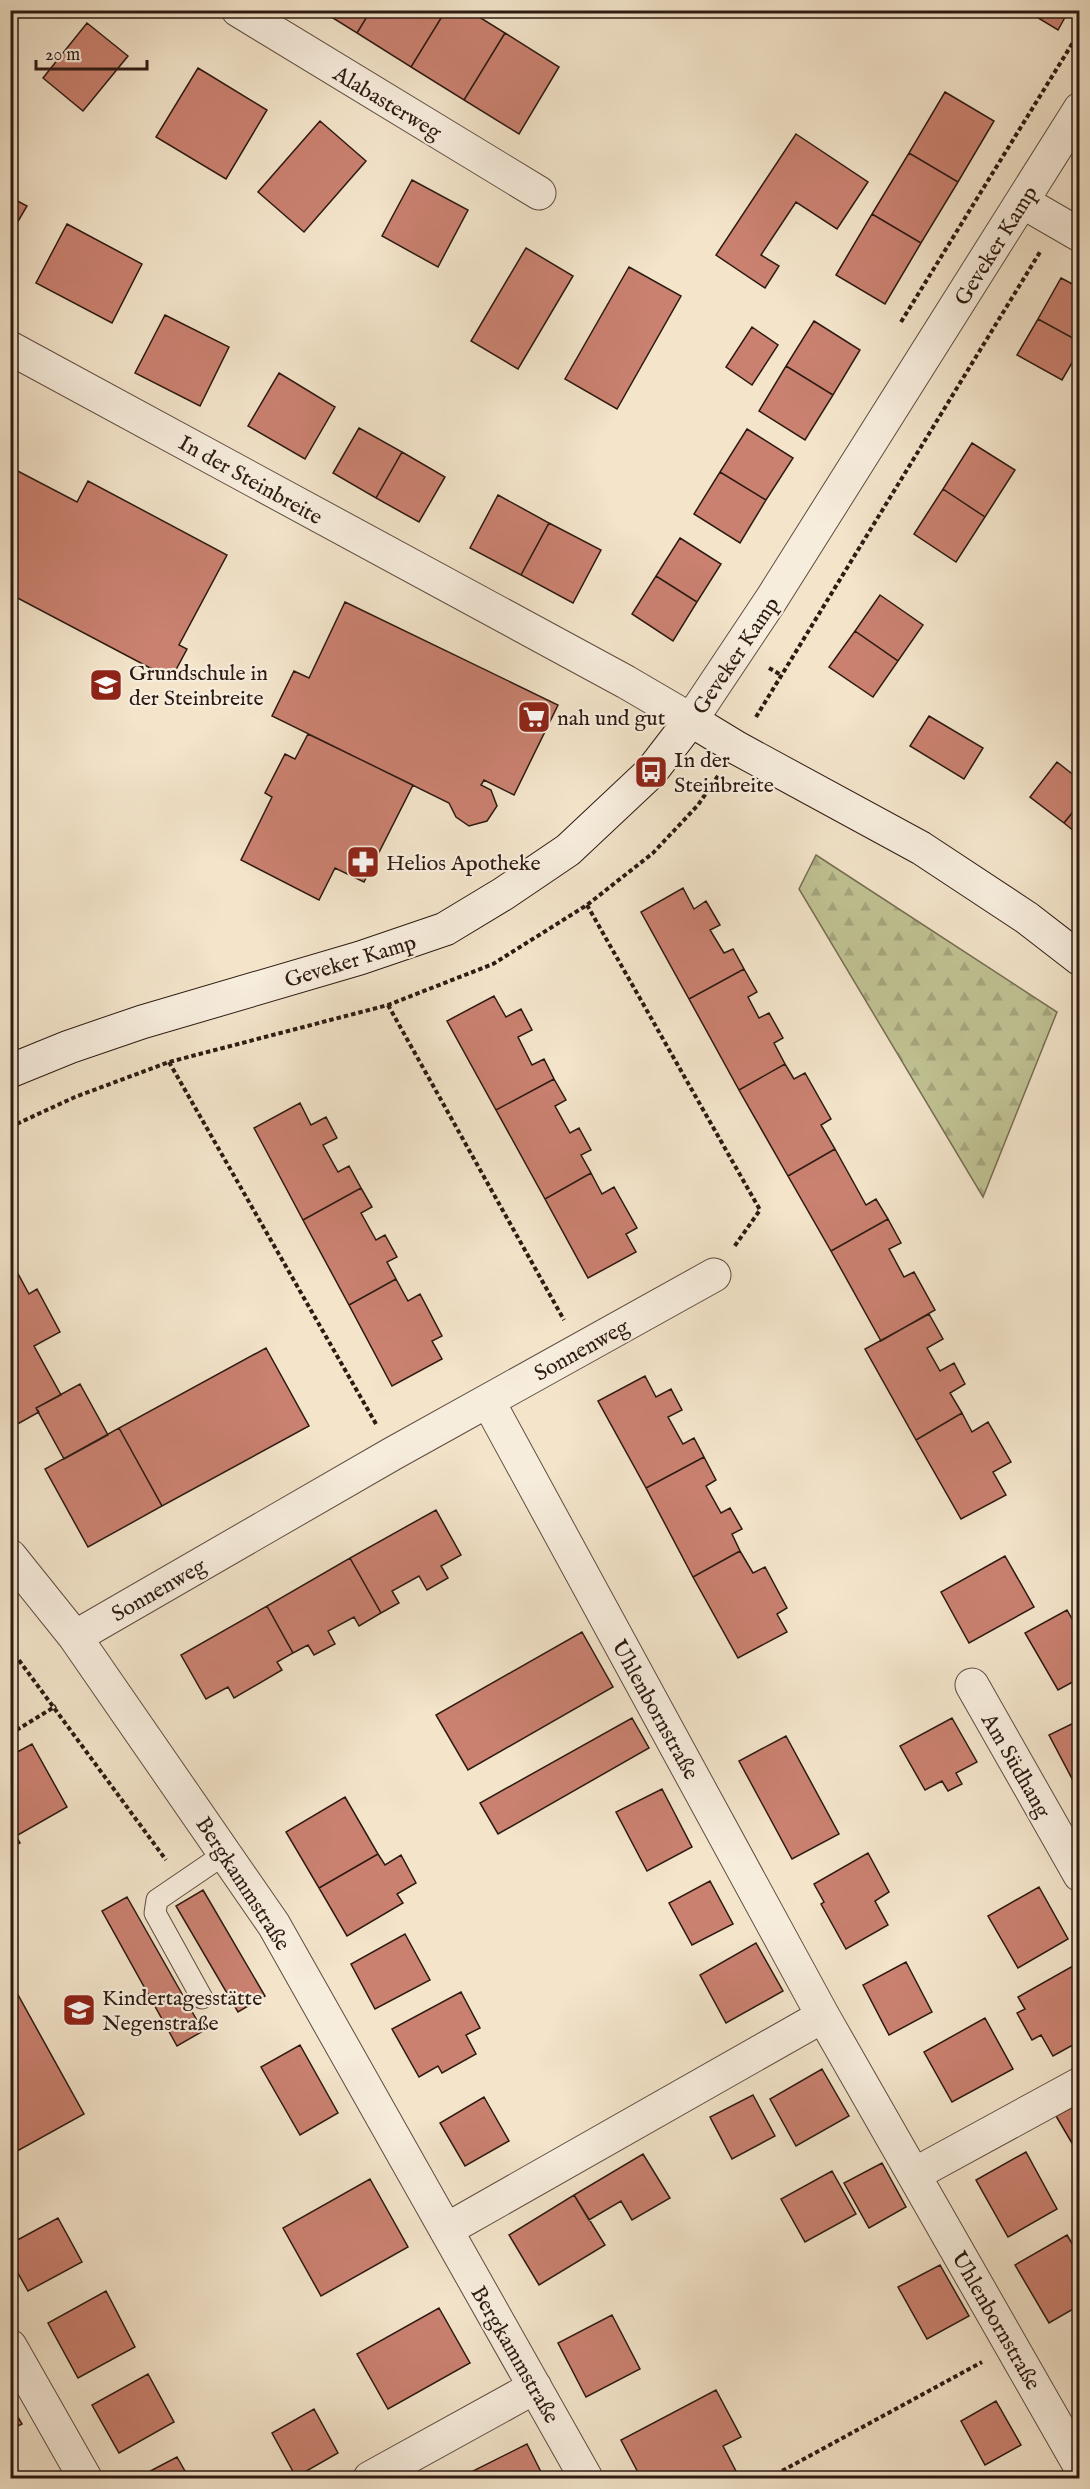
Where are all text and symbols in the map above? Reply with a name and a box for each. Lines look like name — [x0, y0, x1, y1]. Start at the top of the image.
scale bar — [36, 33, 147, 71]
text: 20 m — [45, 44, 80, 67]
street label: Alabasterweg — [327, 60, 447, 148]
street label: Geveker Kamp — [949, 181, 1045, 311]
street label: In der Steinbreite — [173, 430, 327, 532]
street label: Geveker Kamp — [687, 592, 786, 720]
place label: Grundschule in der Steinbreite — [129, 660, 268, 713]
school or university icon: Grundschule in der Steinbreite — [88, 667, 124, 703]
supermarket icon: nah und gut — [516, 699, 552, 735]
place label: nah und gut — [557, 705, 666, 733]
place label: In der Steinbreite — [674, 747, 774, 800]
bus stop icon: In der Steinbreite — [633, 754, 669, 790]
pharmacy icon: Helios Apotheke — [345, 844, 381, 880]
place label: Helios Apotheke — [386, 850, 541, 878]
street label: Geveker Kamp — [281, 929, 420, 995]
street label: Sonnenweg — [529, 1313, 635, 1388]
street label: Sonnenweg — [107, 1552, 212, 1629]
street label: Uhlenbornstraße — [604, 1635, 704, 1785]
street label: Am Südhang — [974, 1708, 1057, 1824]
street label: Bergkammstraße — [189, 1812, 296, 1956]
place label: Kindertagesstätte Negenstraße — [102, 1985, 262, 2038]
school or university icon: Kindertagesstätte Negenstraße — [61, 1992, 97, 2028]
street label: Uhlenbornstraße — [944, 2246, 1046, 2396]
street label: Bergkammstraße — [464, 2281, 565, 2429]

